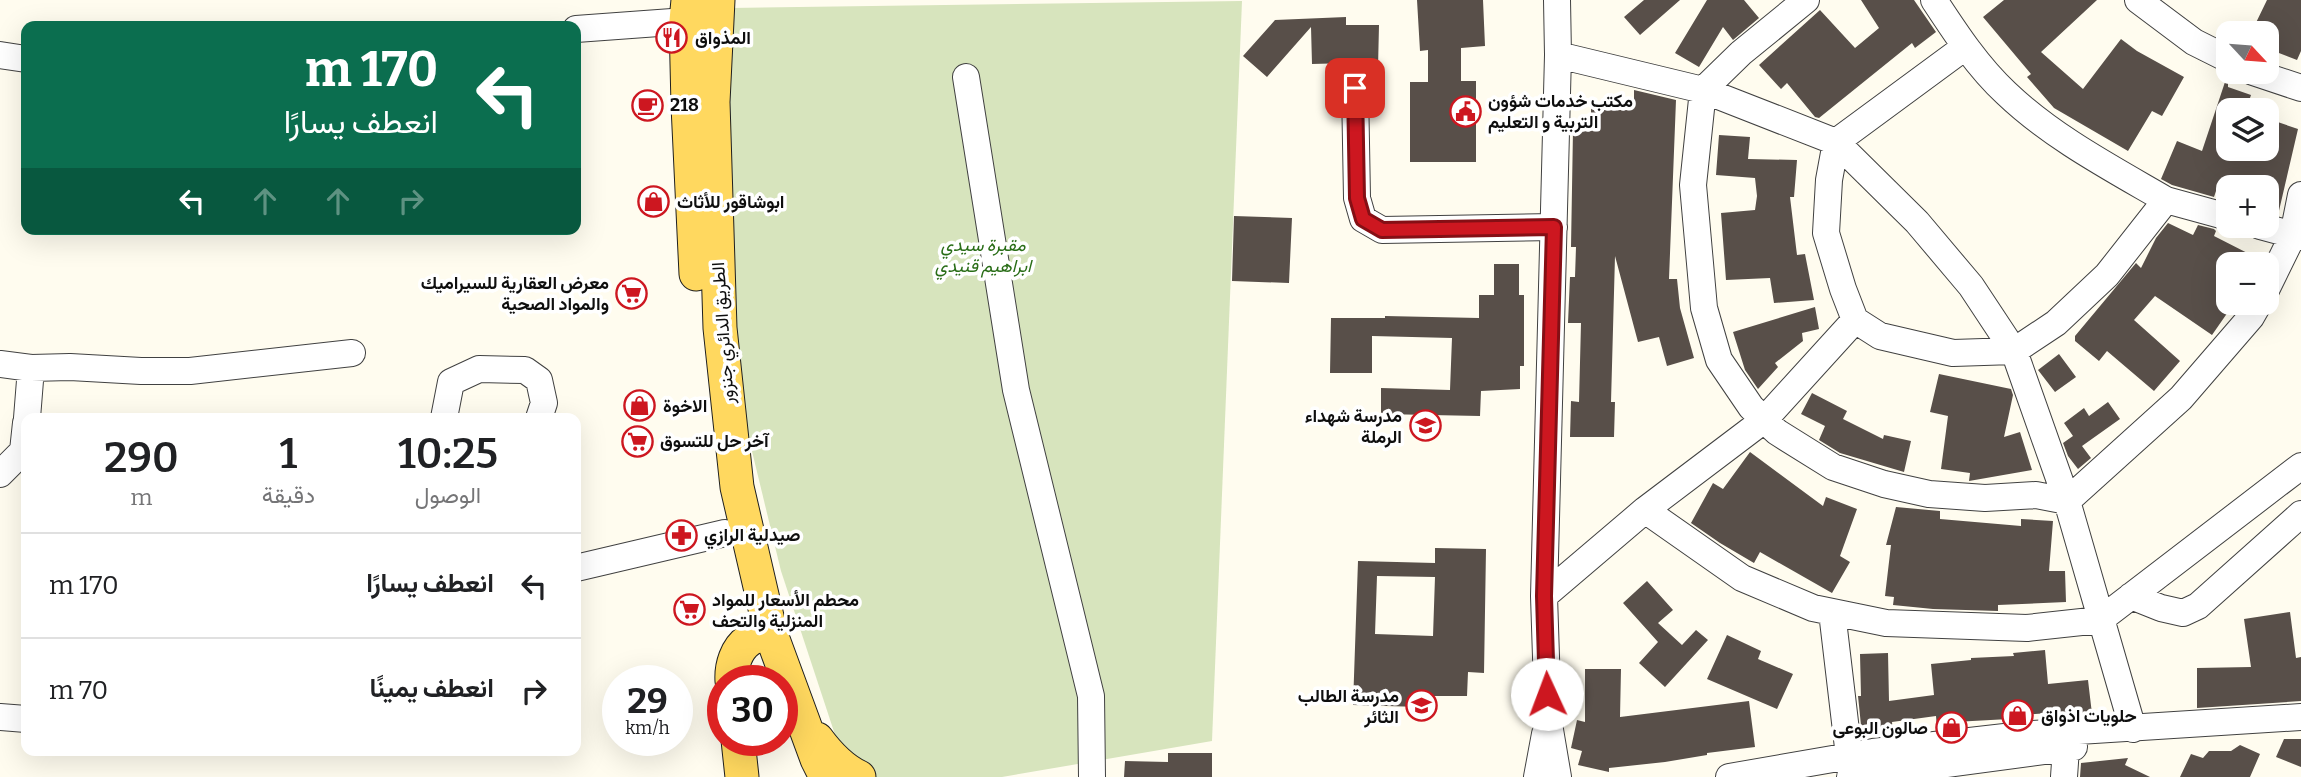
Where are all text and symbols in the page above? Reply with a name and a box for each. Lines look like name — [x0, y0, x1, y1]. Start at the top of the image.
restaurant icon: المذواق — [655, 21, 689, 55]
north arrow — [2216, 21, 2278, 84]
map controls — [2216, 21, 2279, 315]
place label: المذواق — [695, 27, 751, 49]
text: 170 m — [305, 40, 438, 99]
icon: left — [462, 49, 553, 140]
pin — [1325, 58, 1385, 118]
icon: arrive — [1336, 69, 1374, 107]
cafe icon: 218 — [630, 88, 664, 122]
place label: مكتب خدمات شؤون التربية و التعليم — [1488, 90, 1633, 134]
place label: 218 — [670, 94, 699, 116]
public building icon: مكتب خدمات شؤون التربية و التعليم — [1448, 94, 1482, 128]
button: layers — [2216, 98, 2279, 161]
text: انعطف يسارًا — [284, 103, 438, 141]
button: + — [2216, 175, 2279, 238]
icon: left — [173, 182, 211, 220]
icon: ahead — [246, 182, 284, 220]
icon: ahead — [319, 182, 357, 220]
icon: right — [392, 182, 430, 220]
shop icon: ابوشاقور للأثاث — [637, 185, 671, 219]
place label: ابوشاقور للأثاث — [677, 191, 785, 213]
park label: مقبرة سيدي ابراهيم قنيدي — [935, 234, 1033, 281]
button: − — [2216, 252, 2279, 315]
street label: الطريق الدائري جنزور — [707, 261, 743, 406]
place label: معرض العقارية للسيراميك والمواد الصحية — [421, 272, 609, 315]
supermarket icon: معرض العقارية للسيراميك والمواد الصحية — [615, 276, 649, 310]
shop icon: الاخوة — [623, 389, 657, 423]
place label: الاخوة — [663, 395, 707, 417]
place label: مدرسة شهداء الرملة — [1305, 405, 1402, 448]
school or university icon: مدرسة شهداء الرملة — [1408, 409, 1442, 443]
supermarket icon: آخر حل للتسوق — [620, 424, 654, 458]
text: 1 — [279, 429, 297, 479]
text: 10:25 — [398, 429, 498, 479]
place label: آخر حل للتسوق — [660, 430, 770, 452]
text: 290 — [104, 433, 179, 483]
text: دقيقة — [262, 481, 315, 509]
text: الوصول — [415, 481, 481, 509]
text: m — [130, 483, 152, 511]
pharmacy icon: صيدلية الرازي — [664, 518, 698, 552]
place label: صيدلية الرازي — [704, 524, 800, 550]
icon: left — [515, 567, 553, 605]
text: انعطف يسارًا — [366, 568, 494, 599]
text: 170 m — [49, 570, 119, 601]
place label: محطم الأسعار للمواد المنزلية والتحف — [712, 589, 859, 632]
supermarket icon: محطم الأسعار للمواد المنزلية والتحف — [672, 593, 706, 627]
position arrow — [1510, 657, 1584, 731]
speed limit sign: 30 — [707, 665, 798, 756]
icon: right — [515, 672, 553, 710]
text: انعطف يمينًا — [369, 673, 494, 704]
text: 70 m — [49, 675, 108, 706]
text: 29 — [627, 680, 668, 722]
place label: مدرسة الطالب الثائر — [1298, 685, 1399, 728]
school or university icon: مدرسة الطالب الثائر — [1405, 689, 1439, 723]
shop icon: حلويات اذواق — [2001, 699, 2035, 733]
place label: حلويات اذواق — [2041, 705, 2137, 727]
shop icon: صالون البوعى — [1934, 711, 1968, 745]
text: km/h — [625, 717, 670, 739]
place label: صالون البوعى — [1833, 717, 1928, 739]

